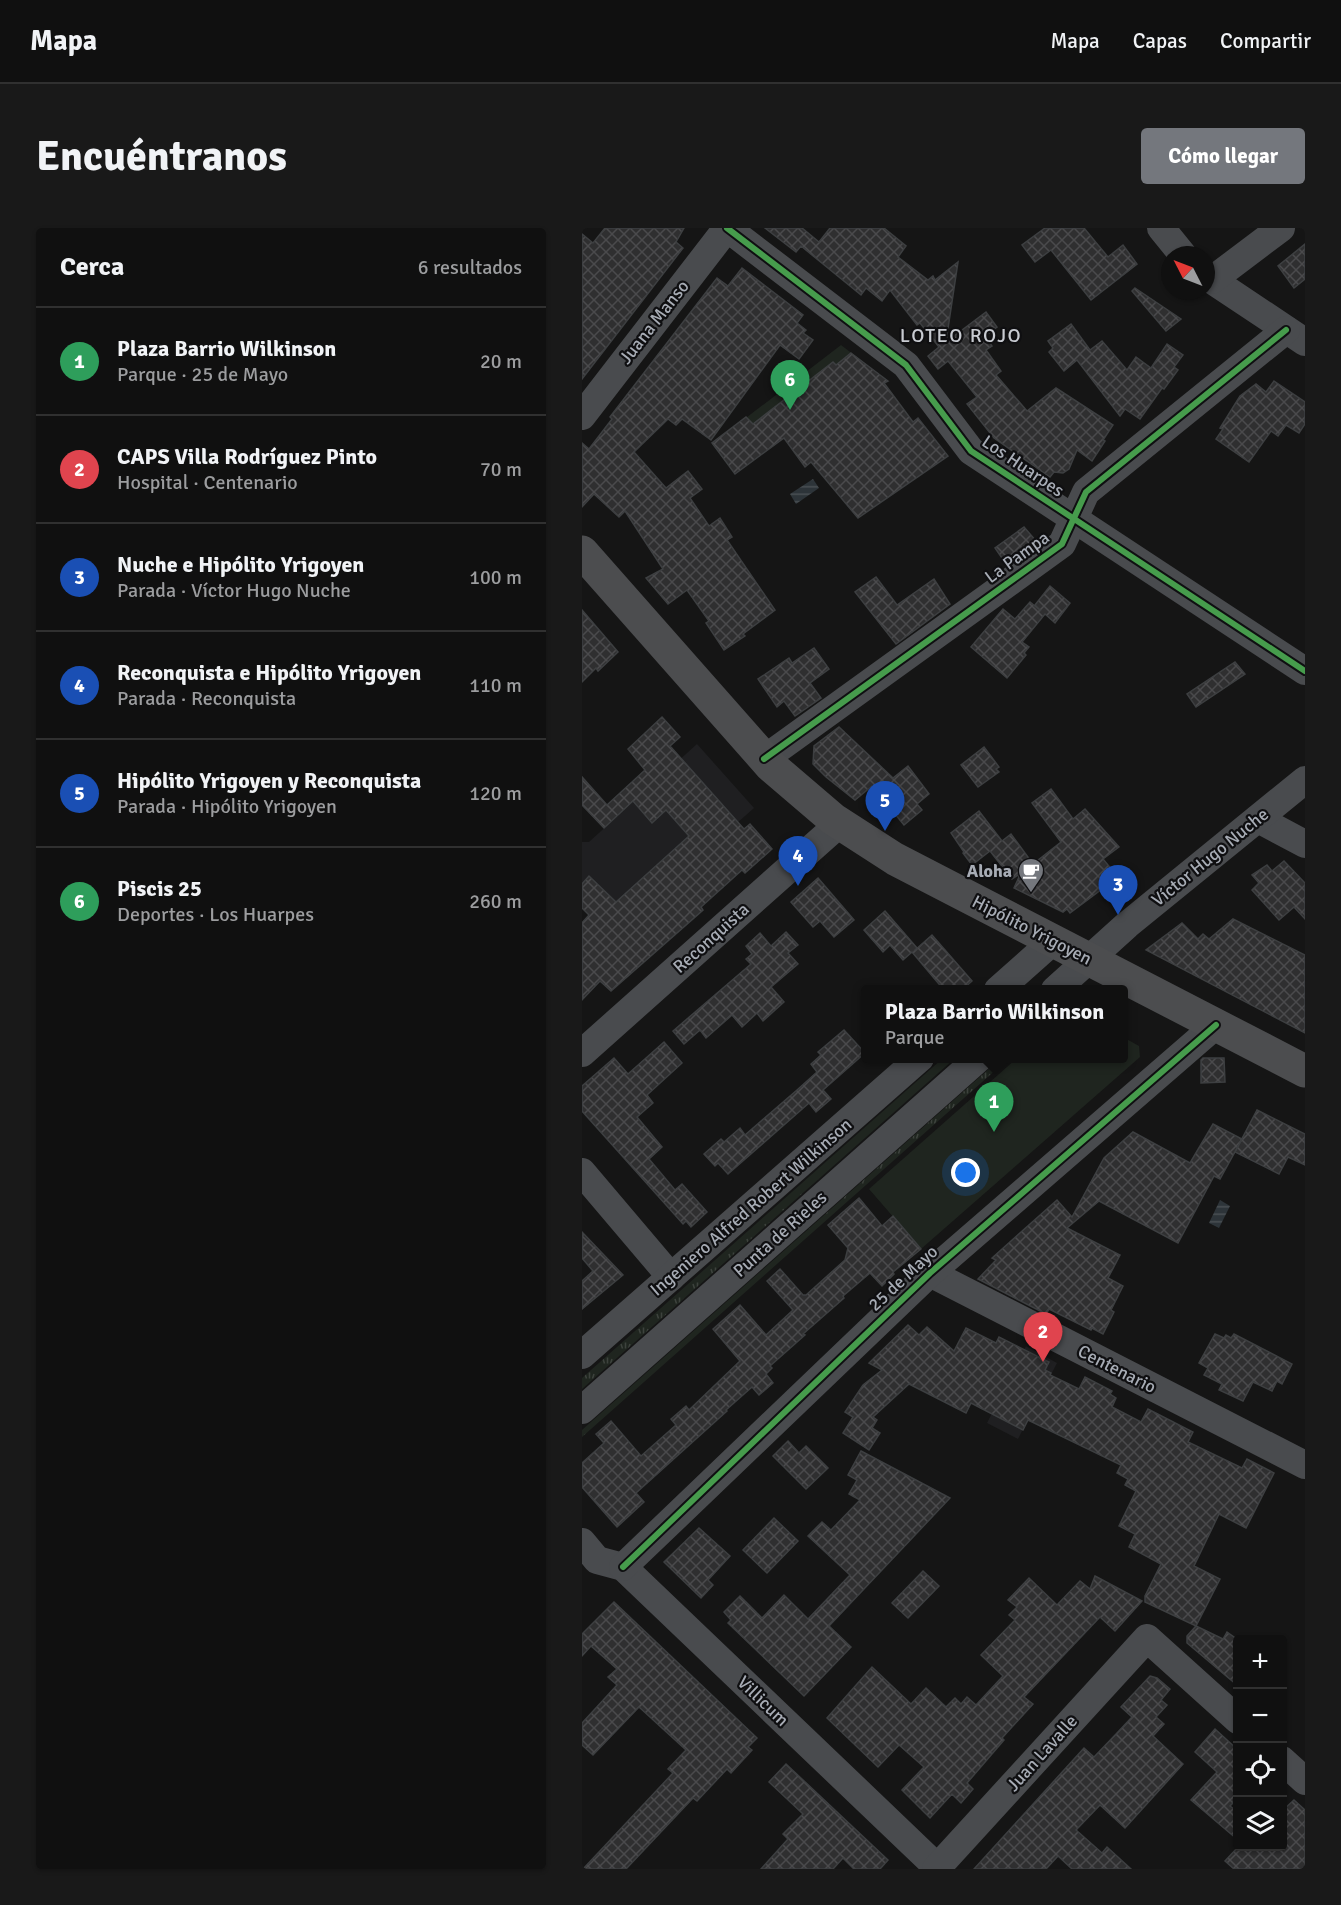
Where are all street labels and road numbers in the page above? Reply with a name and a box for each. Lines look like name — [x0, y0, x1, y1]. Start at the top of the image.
street label: Juana Manso — [614, 276, 694, 368]
street label: Los Huarpes — [978, 431, 1068, 502]
street label: La Pampa — [980, 526, 1054, 588]
street label: Víctor Hugo Nuche — [1147, 803, 1273, 911]
street label: Hipólito Yrigoyen — [969, 890, 1095, 970]
street label: Reconquista — [668, 898, 754, 978]
street label: Ingeniero Alfred Robert Wilkinson — [646, 1113, 856, 1301]
street label: Punta de Rieles — [729, 1186, 831, 1282]
street label: 25 de Mayo — [864, 1240, 942, 1316]
street label: Centenario — [1074, 1340, 1160, 1398]
street label: Villicum — [733, 1671, 793, 1731]
street label: Juan Lavalle — [1002, 1710, 1082, 1796]

